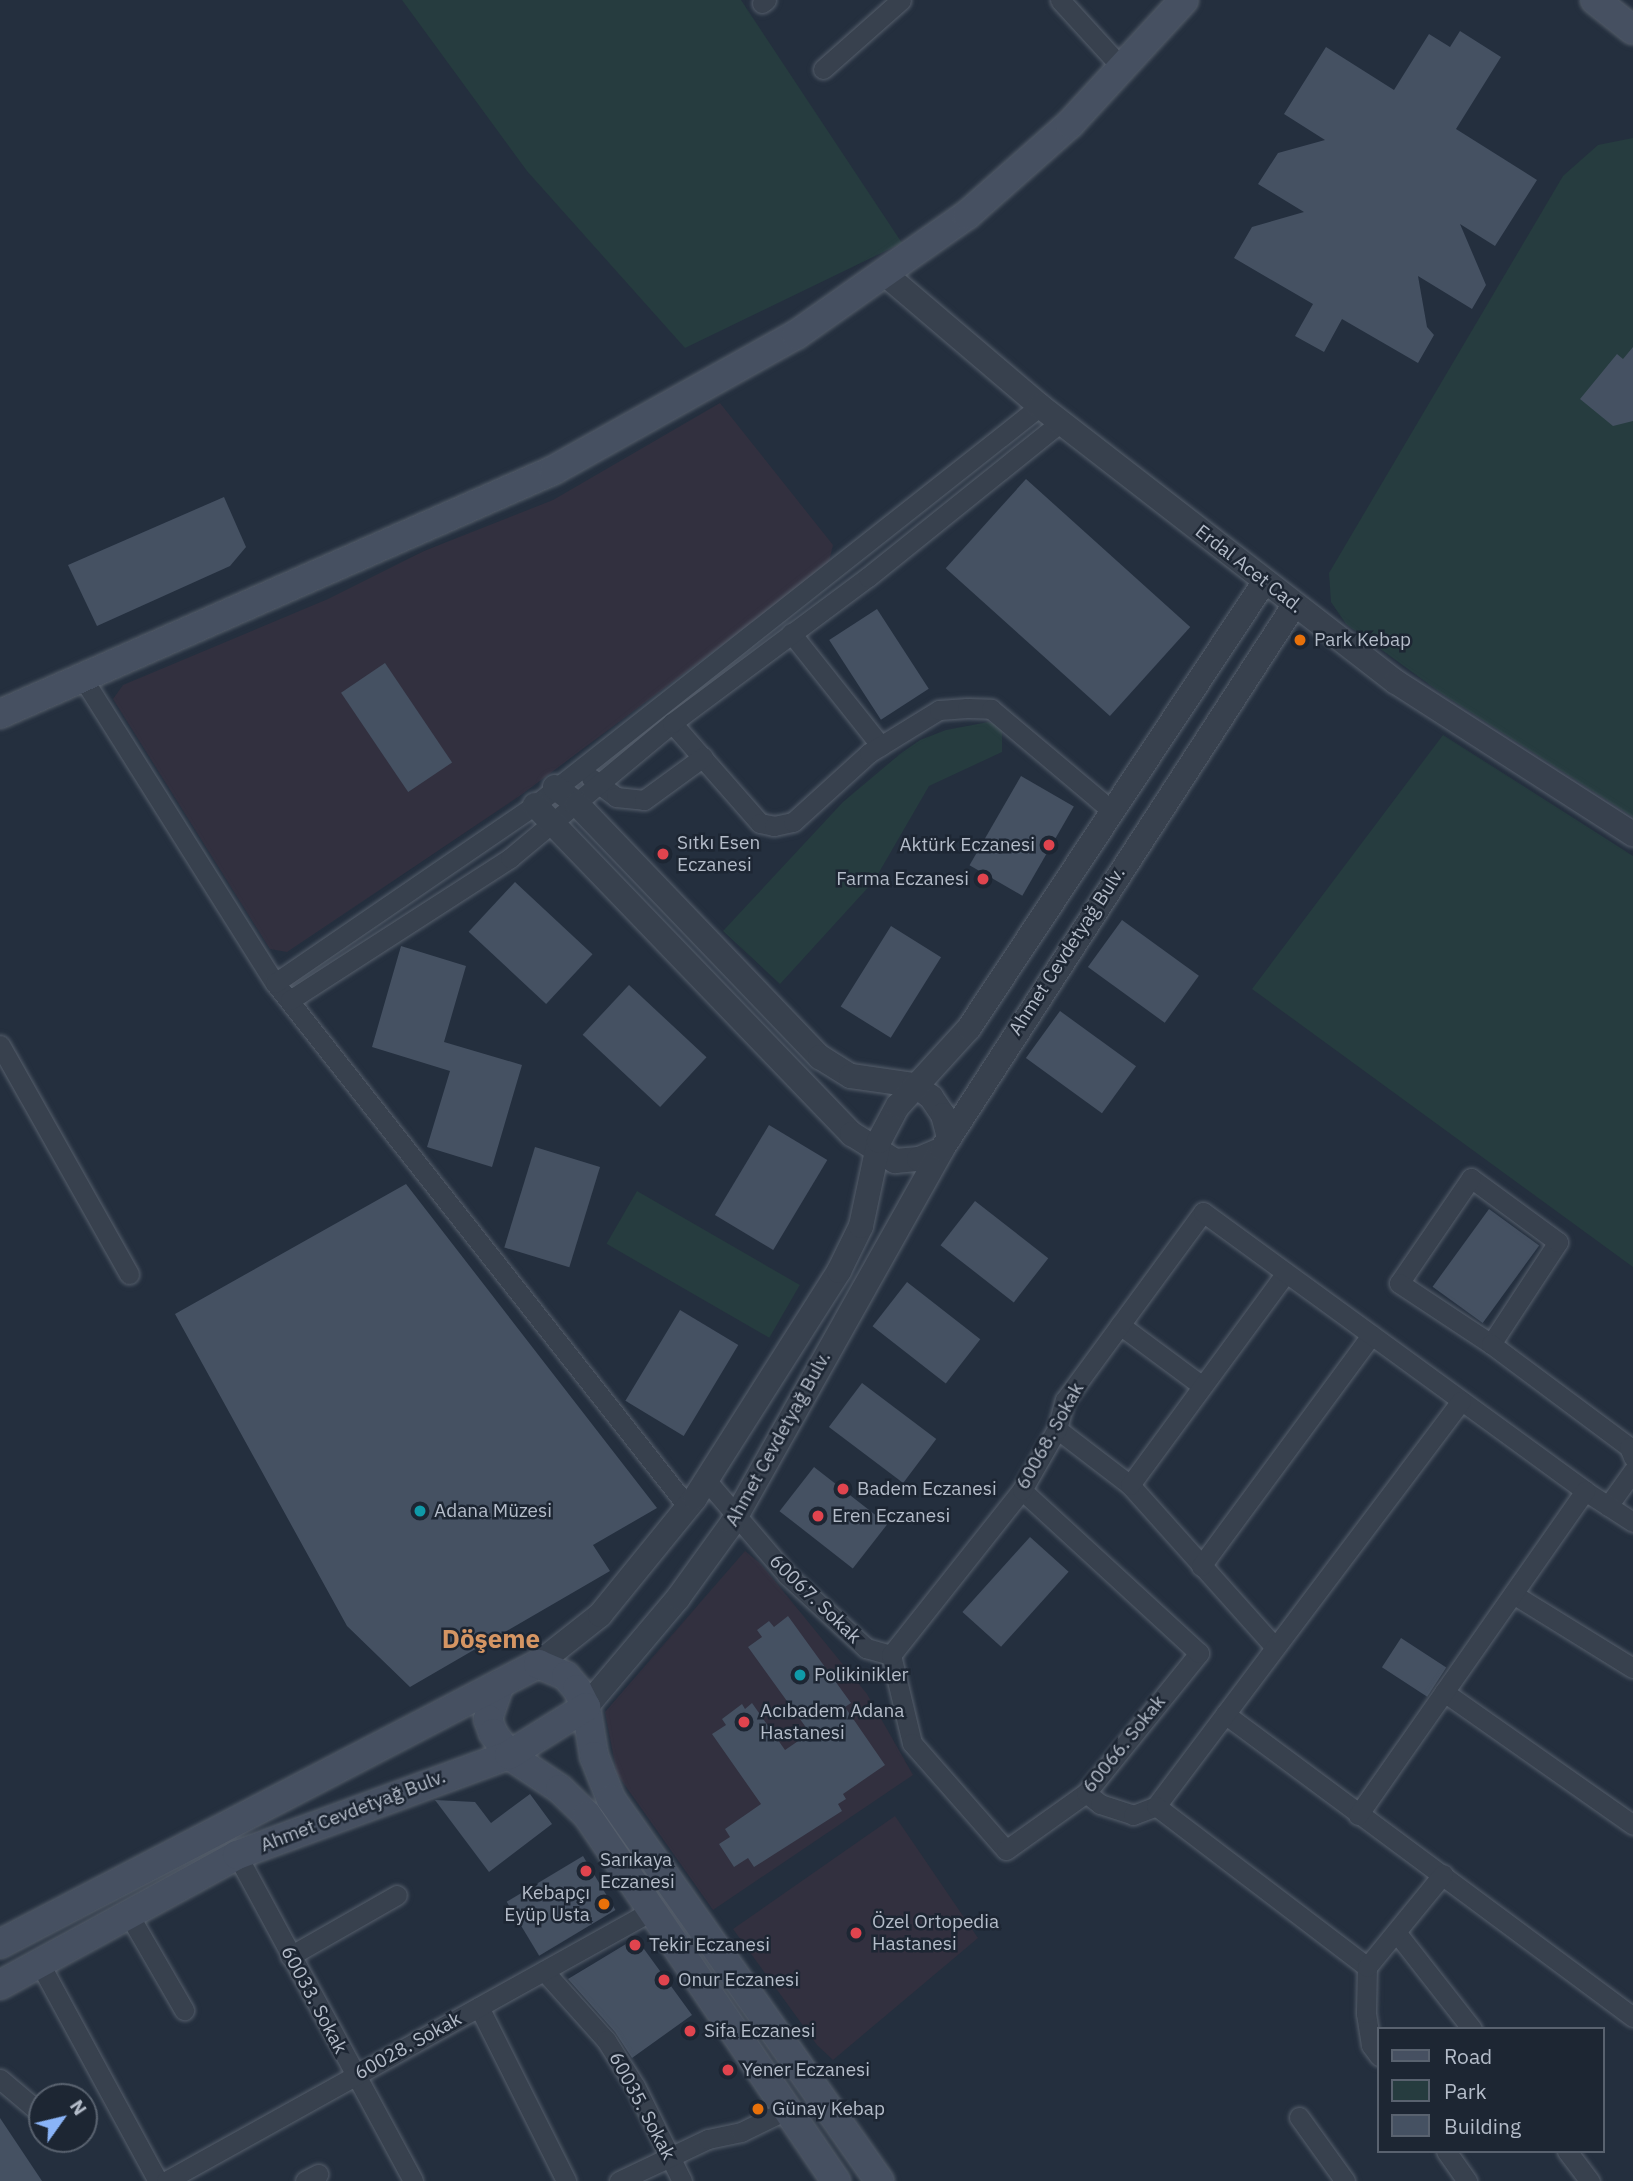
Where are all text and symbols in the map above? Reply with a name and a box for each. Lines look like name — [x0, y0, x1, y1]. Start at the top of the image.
street label: Erdal Acet Cad. — [1191, 520, 1307, 618]
place label: Park Kebap — [1314, 629, 1411, 651]
marker: Park Kebap — [1292, 632, 1308, 648]
place label: Sıtkı Esen Eczanesi — [677, 832, 760, 876]
place label: Aktürk Eczanesi — [899, 834, 1035, 856]
marker: Aktürk Eczanesi — [1041, 837, 1057, 853]
marker: Sıtkı Esen Eczanesi — [655, 846, 671, 862]
street label: Ahmet Cevdetyağ Bulv. — [1004, 862, 1130, 1040]
place label: Farma Eczanesi — [836, 868, 969, 890]
marker: Farma Eczanesi — [975, 871, 991, 887]
street label: Ahmet Cevdetyağ Bulv. — [720, 1348, 836, 1530]
street label: 60068. Sokak — [1011, 1379, 1089, 1493]
place label: Badem Eczanesi — [857, 1478, 997, 1500]
marker: Badem Eczanesi — [835, 1481, 851, 1497]
place label: Adana Müzesi — [434, 1500, 552, 1522]
marker: Adana Müzesi — [412, 1503, 428, 1519]
place label: Eren Eczanesi — [832, 1505, 950, 1527]
marker: Eren Eczanesi — [810, 1508, 826, 1524]
street label: 60067. Sokak — [764, 1550, 866, 1648]
district label: Döşeme — [442, 1623, 540, 1655]
place label: Polikinikler — [814, 1664, 909, 1686]
marker: Polikinikler — [792, 1667, 808, 1683]
street label: 60066. Sokak — [1078, 1691, 1170, 1797]
place label: Acıbadem Adana Hastanesi — [760, 1700, 904, 1744]
marker: Acıbadem Adana Hastanesi — [734, 1712, 754, 1732]
street label: Ahmet Cevdetyağ Bulv. — [257, 1765, 449, 1857]
place label: Sarıkaya Eczanesi — [600, 1849, 675, 1893]
marker: Sarıkaya Eczanesi — [578, 1863, 594, 1879]
place label: Kebapçı Eyüp Usta — [504, 1882, 590, 1926]
marker: Kebapçı Eyüp Usta — [596, 1896, 612, 1912]
place label: Özel Ortopedia Hastanesi — [872, 1911, 999, 1955]
marker: Özel Ortopedia Hastanesi — [846, 1923, 866, 1943]
place label: Tekir Eczanesi — [649, 1934, 770, 1956]
marker: Tekir Eczanesi — [627, 1937, 643, 1953]
street label: 60033. Sokak — [276, 1942, 352, 2058]
place label: Onur Eczanesi — [678, 1969, 799, 1991]
marker: Onur Eczanesi — [656, 1972, 672, 1988]
street label: 60028. Sokak — [351, 2007, 465, 2085]
place label: Sifa Eczanesi — [704, 2020, 815, 2042]
marker: Sifa Eczanesi — [682, 2023, 698, 2039]
legend — [1378, 2027, 1605, 2153]
text: Road — [1444, 2042, 1492, 2070]
street label: 60035. Sokak — [604, 2048, 680, 2164]
place label: Yener Eczanesi — [742, 2059, 870, 2081]
marker: Yener Eczanesi — [720, 2062, 736, 2078]
text: Park — [1444, 2077, 1487, 2105]
north arrow — [28, 2083, 98, 2153]
text: N — [65, 2095, 93, 2120]
place label: Günay Kebap — [772, 2098, 885, 2120]
marker: Günay Kebap — [750, 2101, 766, 2117]
text: Building — [1444, 2112, 1521, 2140]

